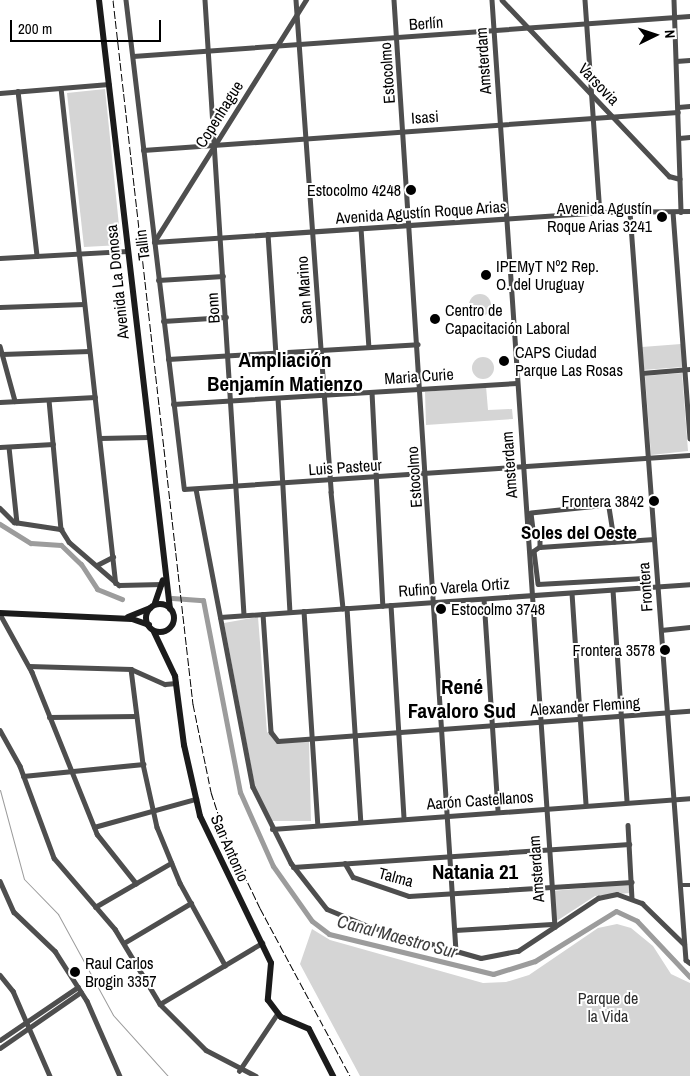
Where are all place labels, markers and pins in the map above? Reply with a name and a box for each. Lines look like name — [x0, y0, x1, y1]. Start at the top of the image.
place label: Estocolmo 4248 — [307, 180, 401, 200]
marker: Estocolmo 4248 — [405, 184, 417, 196]
place label: Avenida Agustín Roque Arias 3241 — [546, 198, 652, 236]
marker: Avenida Agustín Roque Arias 3241 — [656, 211, 668, 223]
place label: IPEMyT Nº2 Rep. O. del Uruguay — [496, 256, 599, 294]
marker: IPEMyT Nº2 Rep. O. del Uruguay — [480, 269, 492, 281]
place label: Centro de Capacitación Laboral — [445, 300, 570, 338]
marker: Centro de Capacitación Laboral — [429, 313, 441, 325]
place label: CAPS Ciudad Parque Las Rosas — [515, 342, 623, 380]
marker: CAPS Ciudad Parque Las Rosas — [497, 354, 511, 368]
place label: Frontera 3842 — [562, 491, 644, 511]
marker: Frontera 3842 — [648, 495, 660, 507]
place label: Estocolmo 3748 — [451, 599, 545, 619]
marker: Estocolmo 3748 — [435, 603, 447, 615]
place label: Frontera 3578 — [573, 640, 655, 660]
marker: Frontera 3578 — [659, 644, 671, 656]
place label: Raul Carlos Brogin 3357 — [85, 953, 156, 991]
marker: Raul Carlos Brogin 3357 — [69, 966, 81, 978]

